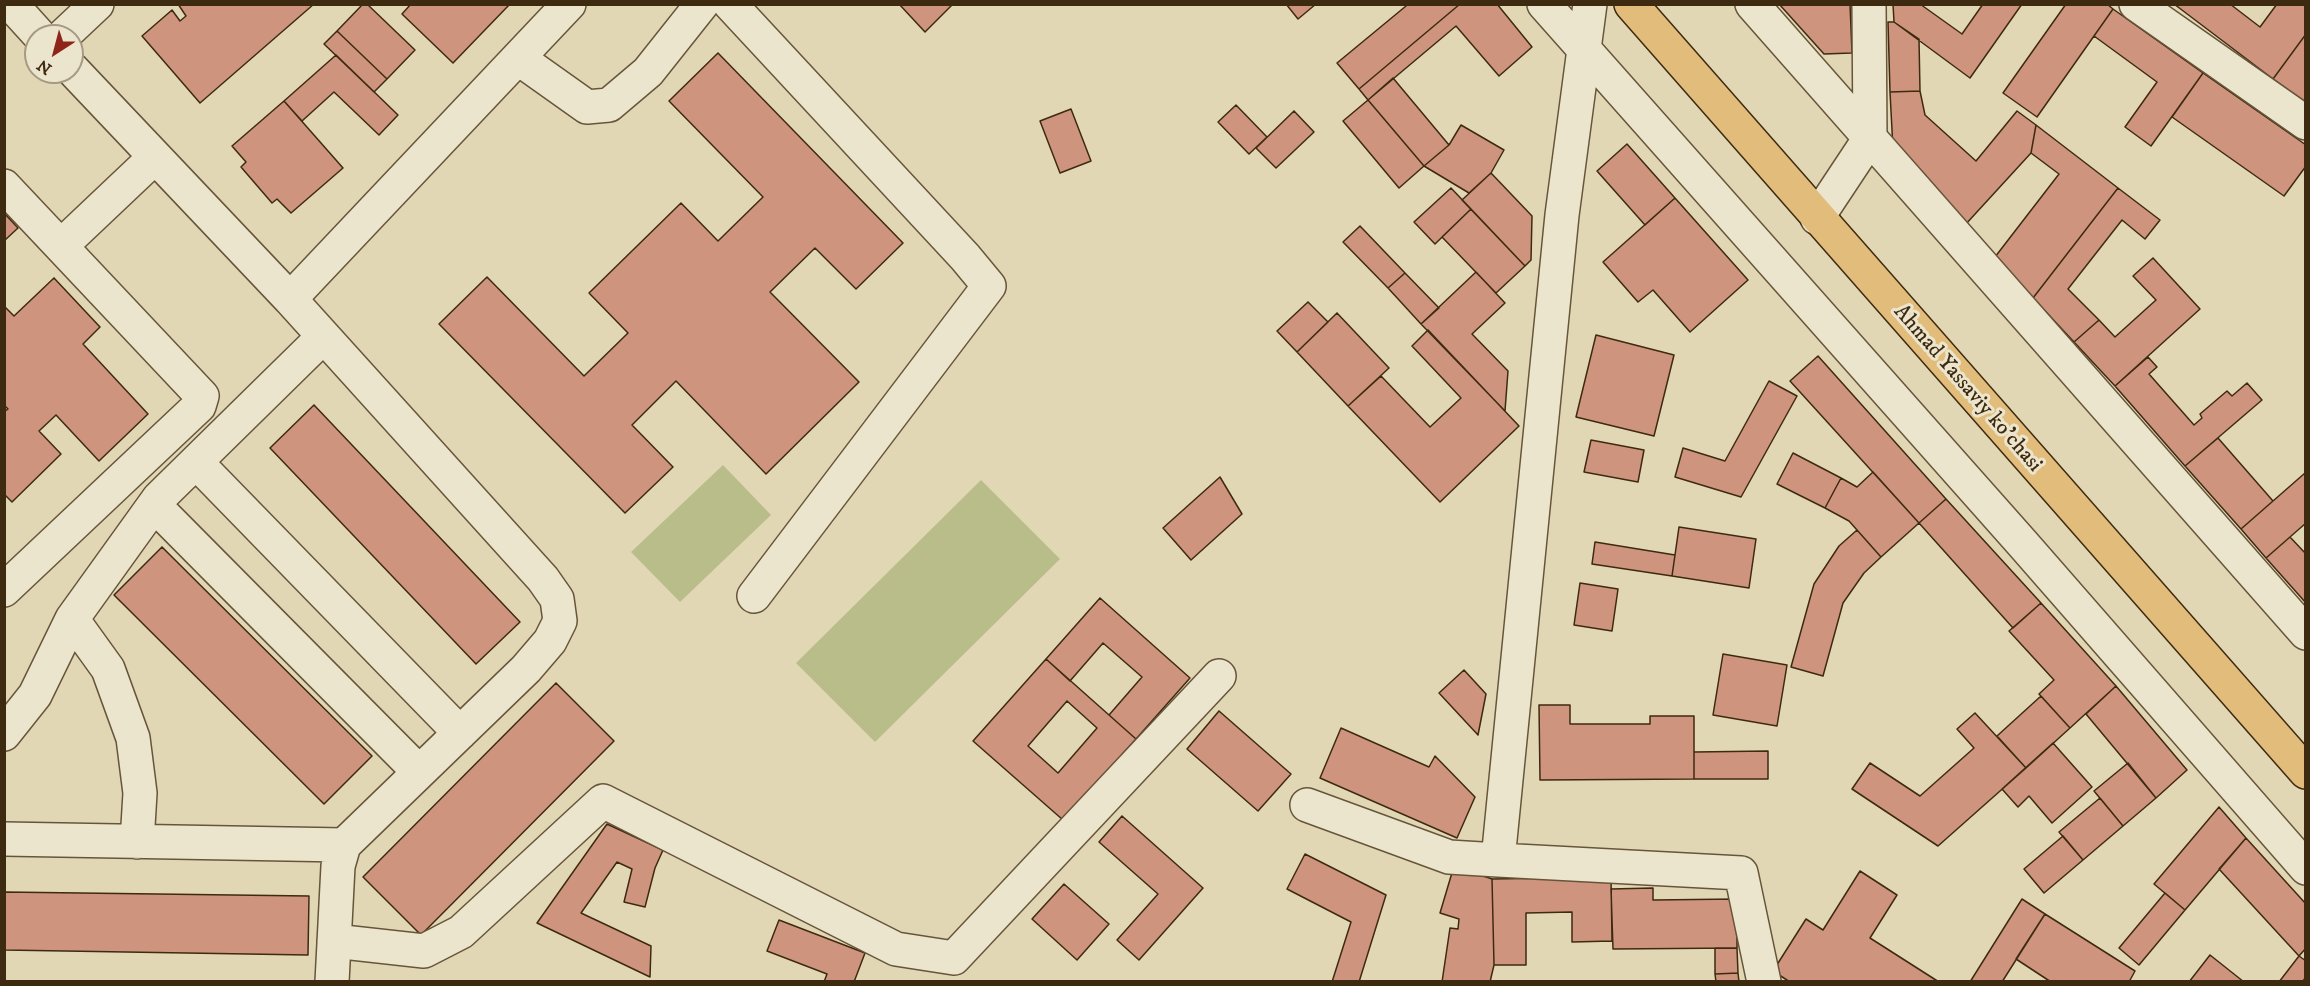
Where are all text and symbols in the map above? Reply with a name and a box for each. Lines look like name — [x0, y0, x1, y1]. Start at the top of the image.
north arrow — [24, 24, 84, 84]
text: N — [33, 55, 56, 79]
street label: Ahmad Yassaviy ko'chasi — [1887, 300, 2047, 478]

